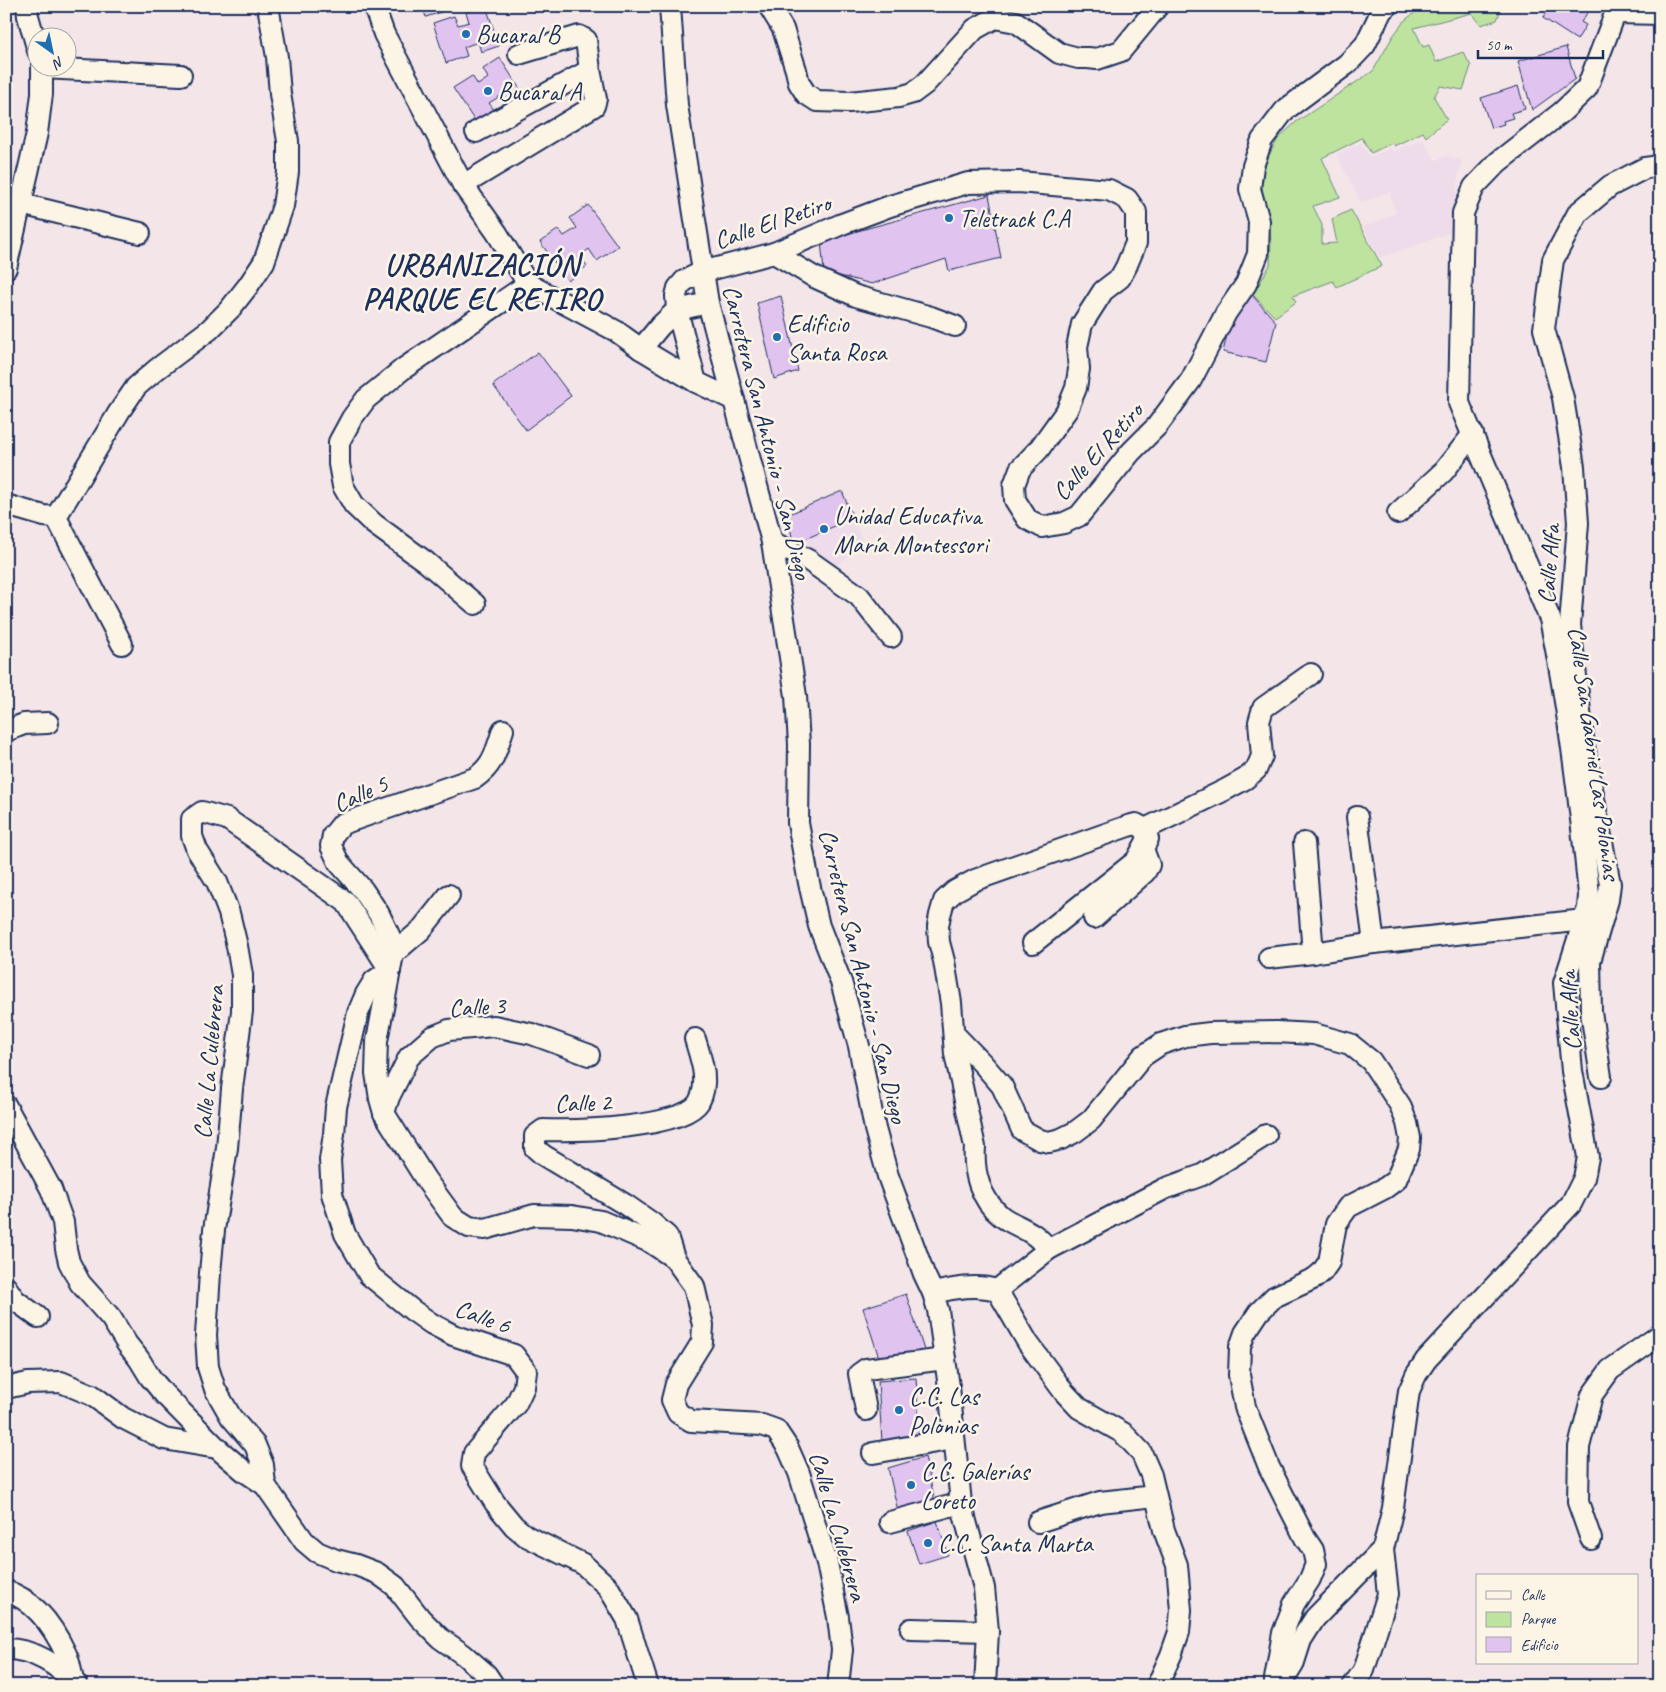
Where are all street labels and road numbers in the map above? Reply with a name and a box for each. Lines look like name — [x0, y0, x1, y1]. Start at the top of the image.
street label: Calle El Retiro — [710, 186, 838, 257]
street label: Carretera San Antonio - San Diego — [715, 282, 819, 584]
street label: Calle El Retiro — [1045, 394, 1152, 507]
street label: Calle Alfa — [1530, 520, 1568, 605]
street label: Calle San Gabriel Las Polonias — [1560, 625, 1628, 884]
street label: Calle 5 — [328, 767, 394, 820]
street label: Carretera San Antonio - San Diego — [811, 826, 915, 1128]
street label: Calle Alfa — [1551, 967, 1589, 1052]
street label: Calle La Culebrera — [186, 982, 232, 1140]
street label: Calle 3 — [448, 989, 508, 1024]
street label: Calle 2 — [554, 1086, 614, 1120]
street label: Calle 6 — [451, 1292, 515, 1342]
street label: Calle La Culebrera — [801, 1448, 875, 1607]

